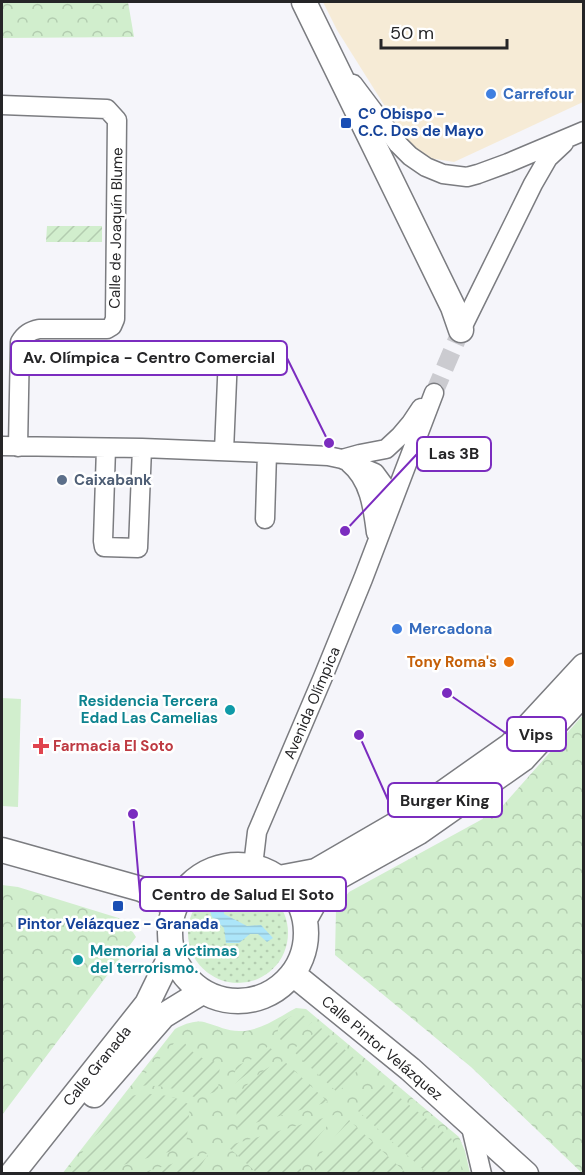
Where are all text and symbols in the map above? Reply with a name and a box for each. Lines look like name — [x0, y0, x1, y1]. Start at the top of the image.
scale bar — [381, 12, 507, 50]
text: 50 m — [390, 21, 434, 45]
place label: Carrefour — [503, 84, 574, 104]
marker: Carrefour — [484, 87, 498, 101]
place label: Cº Obispo - C.C. Dos de Mayo — [358, 104, 484, 141]
marker: Cº Obispo - C.C. Dos de Mayo — [339, 116, 353, 130]
street label: Calle de Joaquín Blume — [105, 147, 127, 309]
callout: Av. Olímpica - Centro Comercial — [11, 341, 287, 375]
text: Av. Olímpica - Centro Comercial — [23, 347, 275, 368]
callout: Las 3B — [417, 437, 491, 471]
text: Las 3B — [429, 443, 479, 464]
place label: Caixabank — [74, 470, 152, 490]
marker: Caixabank — [55, 473, 69, 487]
place label: Mercadona — [409, 619, 492, 639]
marker: Mercadona — [390, 622, 404, 636]
street label: Avenida Olímpica — [279, 644, 345, 762]
place label: Tony Roma's — [407, 652, 497, 672]
marker: Tony Roma's — [502, 655, 516, 669]
place label: Residencia Tercera Edad Las Camelias — [79, 691, 218, 728]
marker: Residencia Tercera Edad Las Camelias — [223, 703, 237, 717]
callout: Vips — [507, 717, 566, 751]
text: Vips — [519, 724, 553, 745]
place label: Farmacia El Soto — [53, 736, 174, 756]
marker: Farmacia El Soto — [34, 739, 48, 753]
callout: Burger King — [388, 783, 502, 817]
text: Burger King — [400, 790, 490, 811]
callout: Centro de Salud El Soto — [140, 877, 346, 911]
text: Centro de Salud El Soto — [152, 884, 334, 905]
marker: Pintor Velázquez - Granada — [111, 899, 125, 913]
place label: Pintor Velázquez - Granada — [18, 914, 218, 934]
place label: Memorial a víctimas del terrorismo. — [90, 941, 237, 978]
marker: Memorial a víctimas del terrorismo. — [71, 953, 85, 967]
street label: Calle Pintor Velázquez — [317, 991, 447, 1105]
street label: Calle Granada — [59, 1022, 135, 1110]

